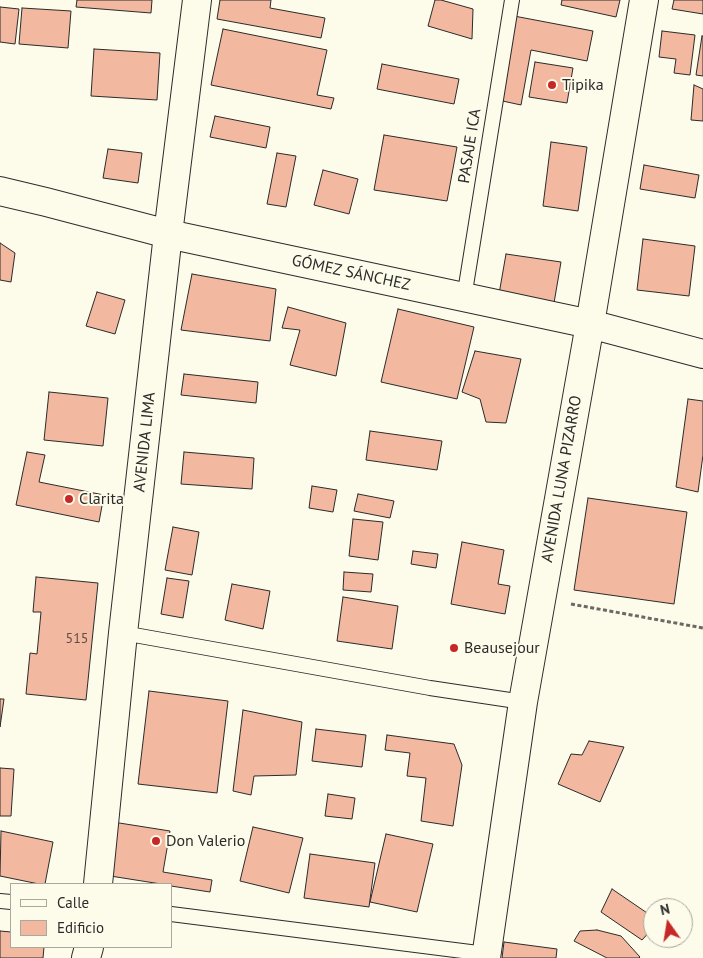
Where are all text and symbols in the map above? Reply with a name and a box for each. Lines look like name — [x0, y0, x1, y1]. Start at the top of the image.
place label: Tipika — [562, 75, 604, 95]
marker: Tipika — [546, 79, 558, 91]
street label: PASAJE ICA — [455, 107, 485, 185]
street label: GÓMEZ SÁNCHEZ — [290, 251, 412, 295]
street label: AVENIDA LIMA — [130, 391, 160, 493]
street label: AVENIDA LUNA PIZARRO — [538, 394, 586, 564]
place label: Clarita — [79, 489, 124, 509]
marker: Clarita — [63, 493, 75, 505]
house number: 515 — [66, 631, 88, 647]
place label: Beausejour — [464, 638, 540, 658]
marker: Beausejour — [448, 642, 460, 654]
place label: Don Valerio — [166, 831, 245, 851]
marker: Don Valerio — [150, 835, 162, 847]
legend — [10, 883, 172, 948]
text: Calle — [57, 893, 89, 912]
north arrow — [643, 898, 693, 948]
text: N — [658, 900, 671, 919]
text: Edificio — [57, 918, 104, 937]

